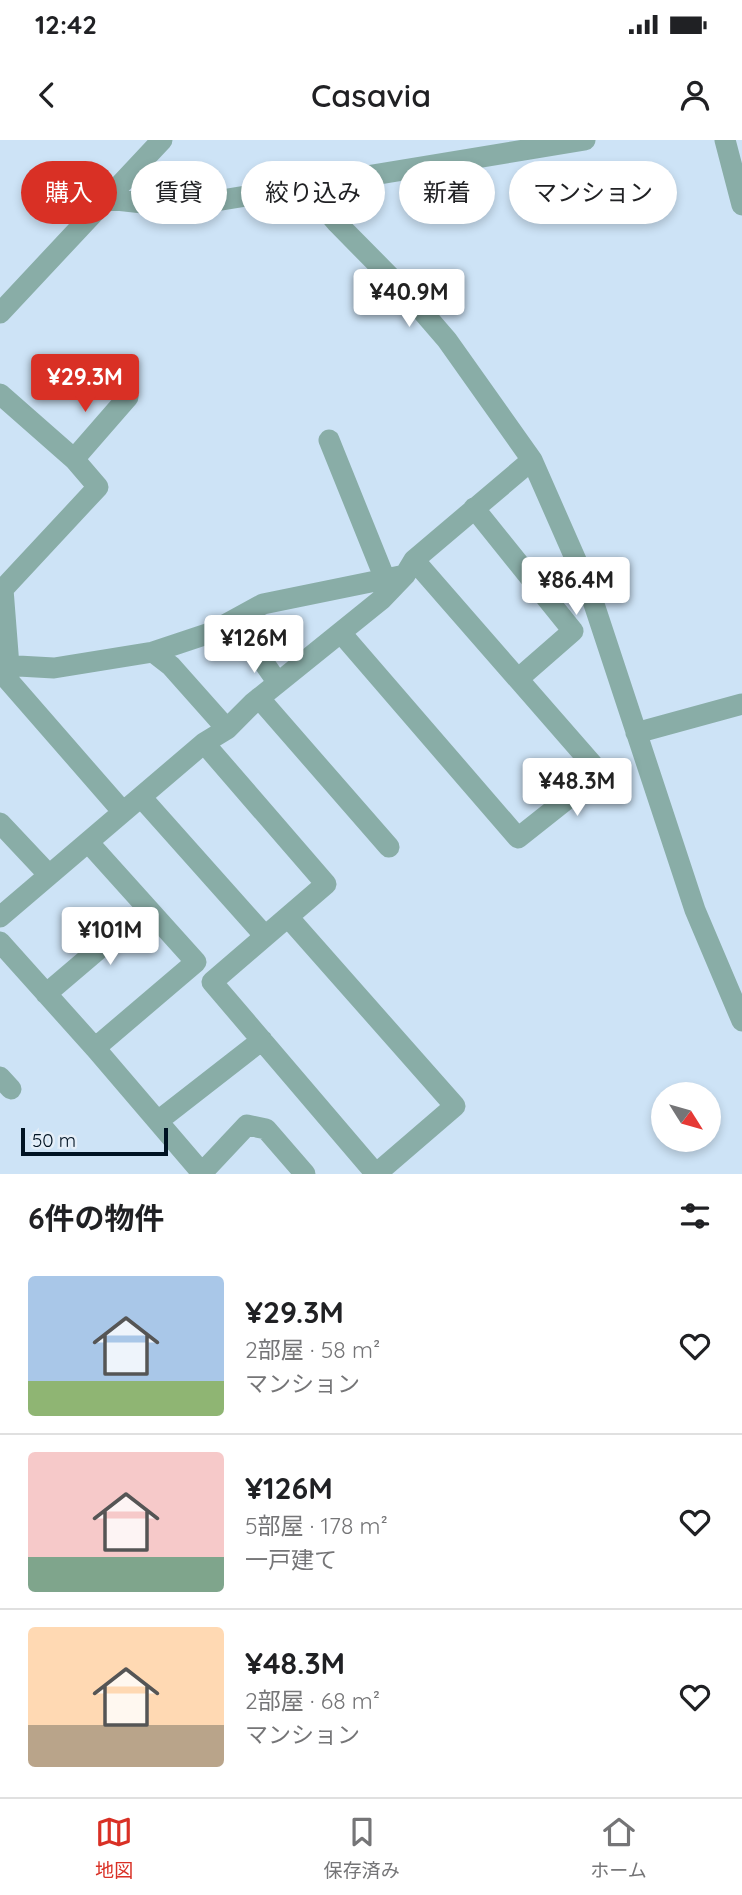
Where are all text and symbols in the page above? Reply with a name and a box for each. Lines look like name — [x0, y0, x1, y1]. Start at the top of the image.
text: 12:42 — [35, 8, 97, 41]
text: Casavia — [311, 75, 431, 115]
icon: back — [28, 76, 66, 114]
icon: person — [676, 76, 714, 114]
chip: 購入 — [21, 161, 117, 224]
chip: 賃貸 — [131, 161, 227, 224]
chip: 絞り込み — [241, 161, 385, 224]
chip: 新着 — [399, 161, 495, 224]
chip: マンション — [509, 161, 677, 224]
pin: ¥40.9M — [352, 270, 466, 329]
text: ¥40.9M — [370, 277, 448, 306]
pin: ¥29.3M — [28, 355, 142, 414]
text: ¥29.3M — [47, 362, 123, 391]
pin: ¥86.4M — [519, 558, 633, 617]
text: ¥86.4M — [538, 565, 614, 594]
pin: ¥126M — [205, 616, 303, 675]
text: ¥126M — [220, 623, 288, 652]
pin: ¥48.3M — [520, 758, 634, 818]
text: ¥48.3M — [539, 766, 615, 795]
pin: ¥101M — [61, 908, 159, 967]
text: ¥101M — [78, 915, 142, 944]
north arrow — [651, 1082, 721, 1152]
map controls — [651, 1082, 721, 1152]
scale bar — [21, 1125, 168, 1157]
text: 50 m — [32, 1128, 76, 1152]
icon: filters — [676, 1197, 714, 1235]
text: 6件の物件 — [28, 1199, 165, 1237]
text: ¥29.3M — [245, 1293, 344, 1331]
icon: home — [84, 1304, 168, 1388]
icon: heart — [676, 1327, 714, 1365]
text: 2部屋 · 58 m² — [245, 1335, 380, 1364]
text: マンション — [245, 1369, 360, 1398]
text: ¥126M — [245, 1469, 333, 1507]
icon: home — [84, 1480, 168, 1564]
icon: heart — [676, 1503, 714, 1541]
text: 5部屋 · 178 m² — [245, 1511, 388, 1540]
text: 一戸建て — [245, 1545, 337, 1574]
text: ¥48.3M — [245, 1644, 345, 1682]
icon: home — [84, 1655, 168, 1739]
icon: heart — [676, 1678, 714, 1716]
text: 2部屋 · 68 m² — [245, 1686, 380, 1715]
text: マンション — [245, 1720, 360, 1749]
tab: 地図 — [95, 1813, 133, 1882]
tab: 保存済み — [324, 1813, 400, 1882]
tab: ホーム — [590, 1813, 647, 1882]

